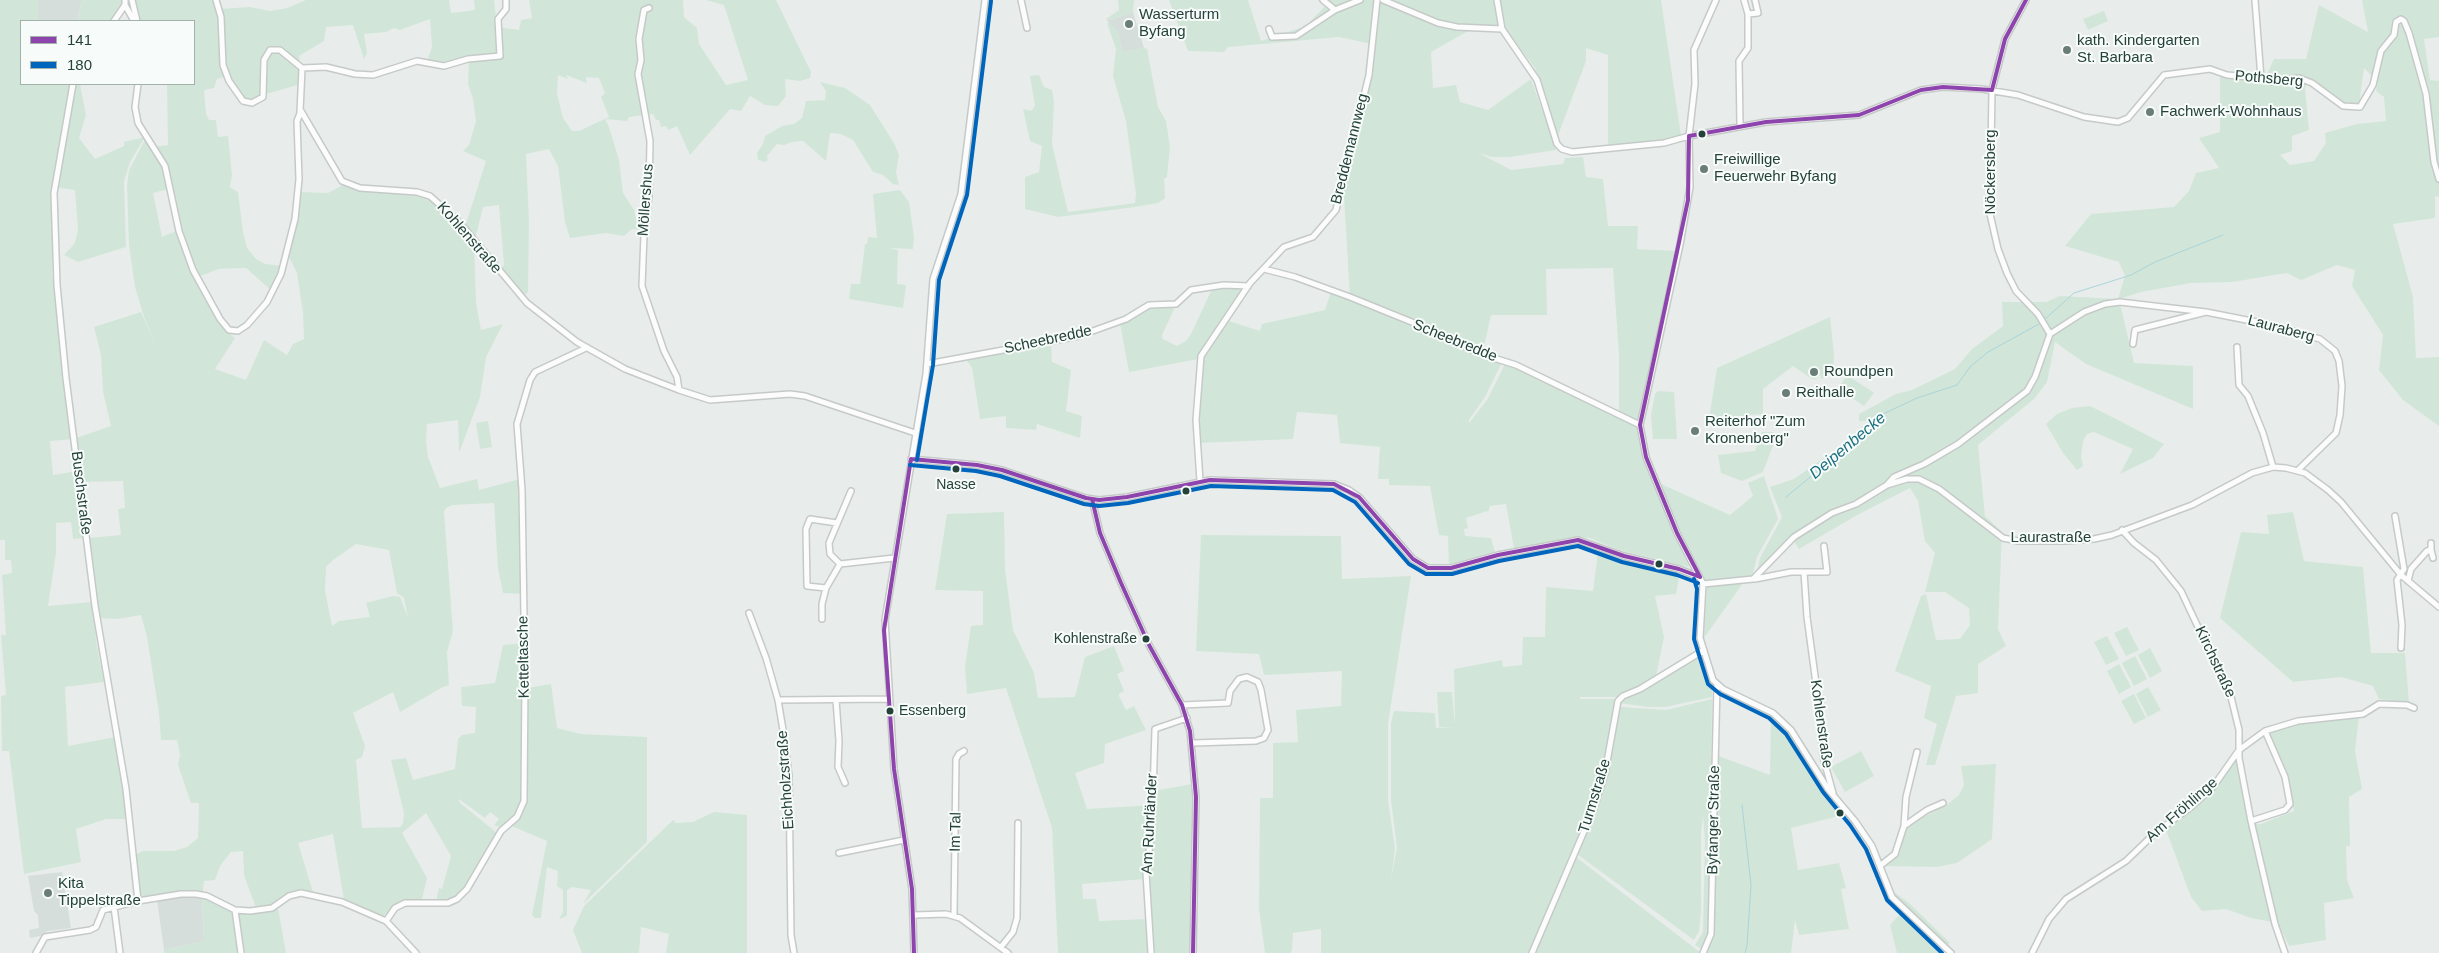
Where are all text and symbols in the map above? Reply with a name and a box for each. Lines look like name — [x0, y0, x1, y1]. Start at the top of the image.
place label: Wasserturm Byfang — [1139, 6, 1219, 41]
marker: Wasserturm Byfang — [1123, 18, 1135, 30]
legend — [20, 20, 195, 85]
text: 141 — [67, 31, 92, 48]
place label: kath. Kindergarten St. Barbara — [2077, 32, 2200, 67]
marker: kath. Kindergarten St. Barbara — [2061, 44, 2073, 56]
text: 180 — [67, 56, 92, 73]
street label: Pothsberg — [2234, 67, 2304, 91]
street label: Breddemannweg — [1328, 92, 1372, 206]
place label: Fachwerk-Wohnhaus — [2160, 103, 2301, 121]
marker: Fachwerk-Wohnhaus — [2144, 106, 2156, 118]
unlabelled marker — [1697, 129, 1707, 139]
street label: Nöckersberg — [1982, 129, 2000, 215]
place label: Freiwillige Feuerwehr Byfang — [1714, 151, 1837, 186]
street label: Möllershus — [634, 163, 658, 237]
marker: Freiwillige Feuerwehr Byfang — [1698, 163, 1710, 175]
street label: Kohlenstraße — [433, 198, 505, 278]
street label: Lauraberg — [2246, 311, 2316, 347]
street label: Scheebredde — [1410, 316, 1500, 366]
street label: Scheebredde — [1002, 322, 1094, 358]
place label: Roundpen — [1824, 363, 1893, 381]
marker: Roundpen — [1808, 366, 1820, 378]
place label: Reithalle — [1796, 384, 1854, 402]
marker: Reithalle — [1780, 387, 1792, 399]
water label: Deipenbecke — [1806, 409, 1890, 483]
place label: Reiterhof "Zum Kronenberg" — [1705, 413, 1805, 448]
marker: Reiterhof "Zum Kronenberg" — [1689, 425, 1701, 437]
street label: Buschstraße — [67, 450, 95, 536]
marker: Nasse — [951, 464, 961, 474]
place label: Nasse — [936, 477, 976, 493]
unlabelled marker — [1181, 486, 1191, 496]
street label: Laurastraße — [2011, 529, 2091, 547]
unlabelled marker — [1654, 559, 1664, 569]
street label: Ketteltasche — [514, 616, 534, 698]
street label: Kirchstraße — [2191, 623, 2239, 701]
place label: Kohlenstraße — [1054, 631, 1137, 647]
marker: Kohlenstraße — [1141, 634, 1151, 644]
street label: Kohlenstraße — [1806, 679, 1836, 769]
place label: Essenberg — [899, 703, 966, 719]
marker: Essenberg — [885, 706, 895, 716]
street label: Eichholzstraße — [774, 730, 798, 830]
street label: Turmstraße — [1575, 757, 1615, 835]
street label: Byfanger Straße — [1704, 765, 1724, 875]
street label: Am Ruhrländer — [1138, 773, 1162, 875]
street label: Am Fröhlinge — [2142, 774, 2222, 846]
unlabelled marker — [1835, 808, 1845, 818]
street label: Im Tal — [947, 812, 965, 852]
place label: Kita Tippelstraße — [58, 875, 141, 910]
marker: Kita Tippelstraße — [42, 887, 54, 899]

